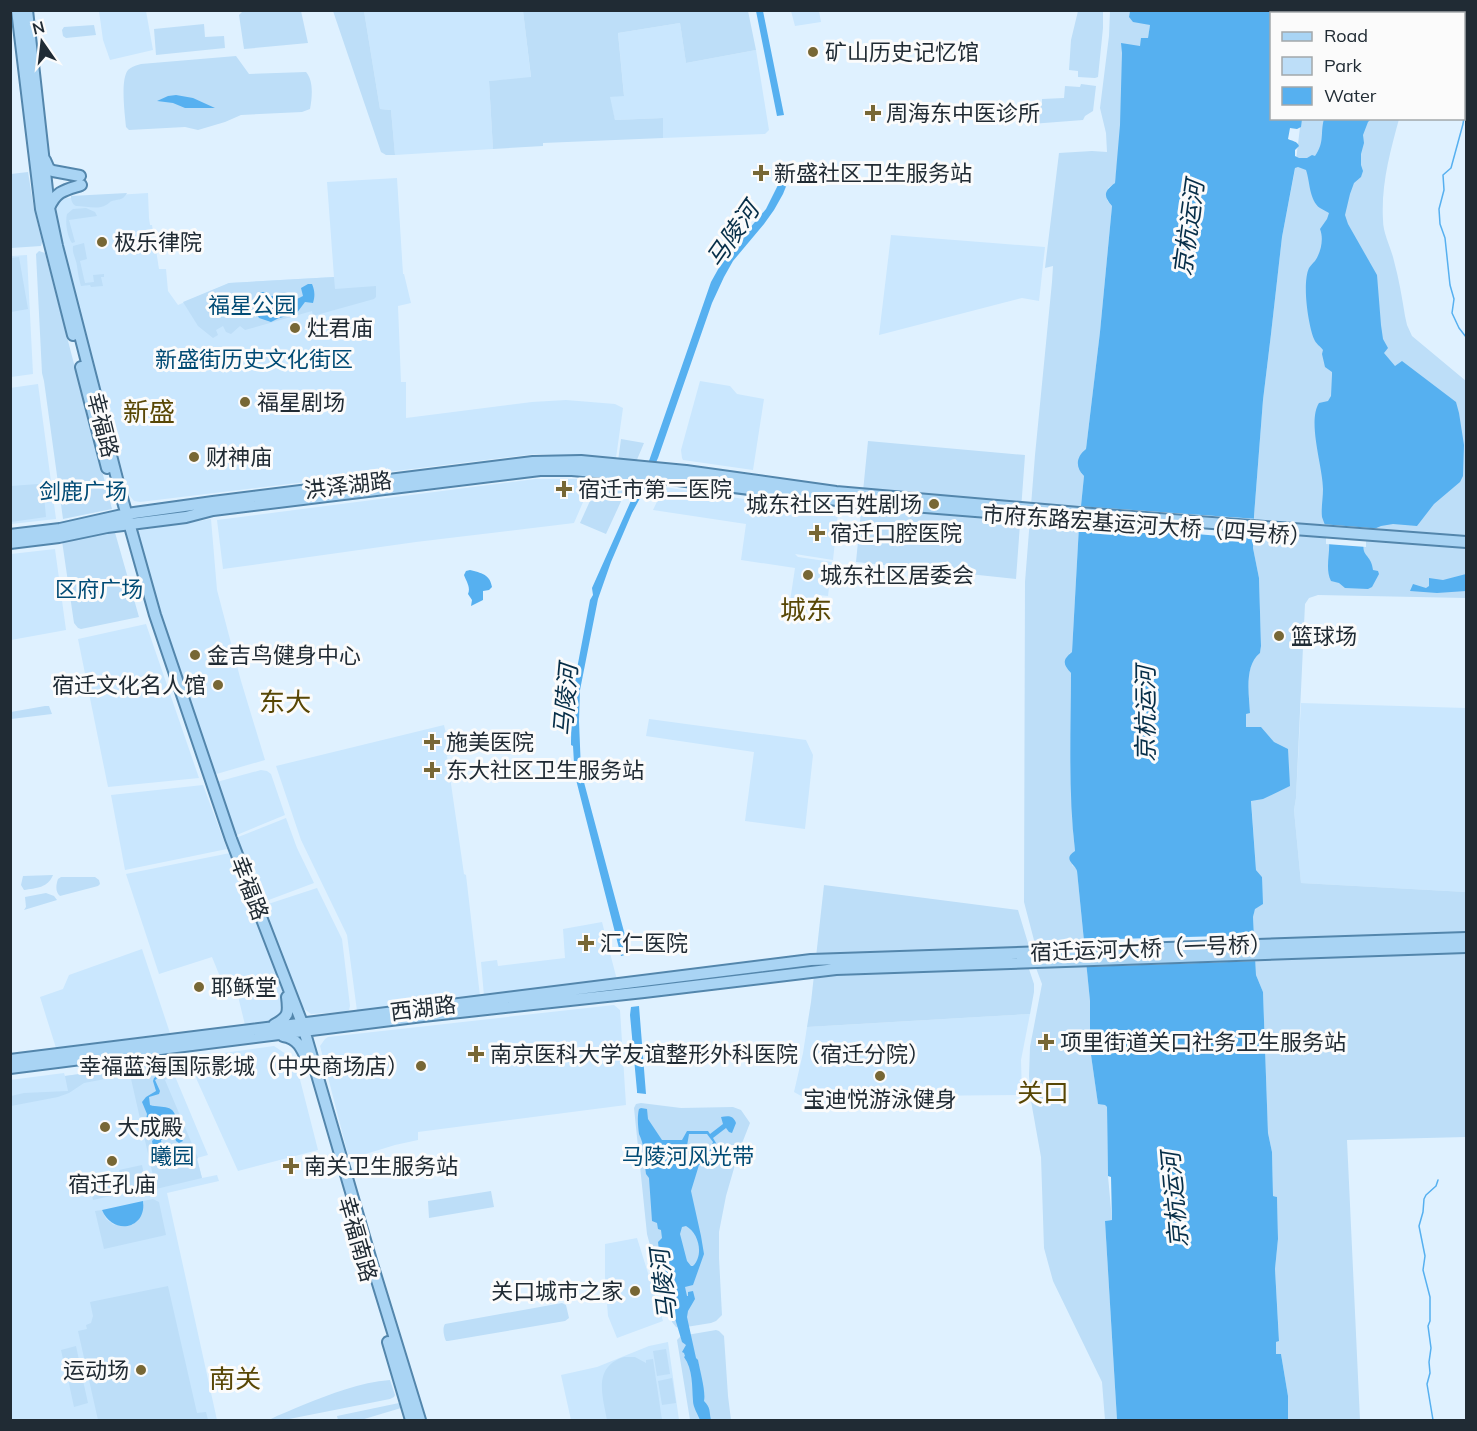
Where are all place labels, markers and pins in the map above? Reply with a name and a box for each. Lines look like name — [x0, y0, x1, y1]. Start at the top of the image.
place label: 矿山历史记忆馆 — [825, 38, 979, 66]
marker: 矿山历史记忆馆 — [806, 45, 820, 59]
place label: 周海东中医诊所 — [886, 99, 1040, 127]
marker: 周海东中医诊所 — [864, 104, 882, 122]
place label: 新盛社区卫生服务站 — [774, 159, 972, 187]
marker: 新盛社区卫生服务站 — [752, 164, 770, 182]
place label: 极乐律院 — [114, 228, 202, 256]
marker: 极乐律院 — [95, 235, 109, 249]
place label: 灶君庙 — [307, 314, 373, 342]
marker: 灶君庙 — [288, 321, 302, 335]
place label: 福星剧场 — [257, 388, 345, 416]
marker: 福星剧场 — [238, 395, 252, 409]
place label: 财神庙 — [206, 443, 272, 471]
marker: 财神庙 — [187, 450, 201, 464]
place label: 宿迁市第二医院 — [578, 475, 732, 503]
marker: 宿迁市第二医院 — [555, 480, 573, 498]
place label: 城东社区百姓剧场 — [746, 490, 922, 518]
marker: 城东社区百姓剧场 — [927, 497, 941, 511]
place label: 宿迁口腔医院 — [830, 519, 962, 547]
marker: 宿迁口腔医院 — [808, 524, 826, 542]
place label: 城东社区居委会 — [820, 561, 974, 589]
marker: 城东社区居委会 — [801, 568, 815, 582]
place label: 篮球场 — [1291, 622, 1357, 650]
marker: 篮球场 — [1272, 629, 1286, 643]
place label: 金吉鸟健身中心 — [207, 641, 361, 669]
marker: 金吉鸟健身中心 — [188, 648, 202, 662]
place label: 宿迁文化名人馆 — [52, 671, 206, 699]
marker: 宿迁文化名人馆 — [211, 678, 225, 692]
place label: 施美医院 — [446, 728, 534, 756]
marker: 施美医院 — [423, 733, 441, 751]
place label: 东大社区卫生服务站 — [446, 756, 644, 784]
marker: 东大社区卫生服务站 — [423, 761, 441, 779]
place label: 汇仁医院 — [600, 929, 688, 957]
marker: 汇仁医院 — [577, 934, 595, 952]
place label: 耶稣堂 — [211, 973, 277, 1001]
marker: 耶稣堂 — [192, 980, 206, 994]
place label: 项里街道关口社务卫生服务站 — [1060, 1028, 1346, 1056]
marker: 项里街道关口社务卫生服务站 — [1037, 1033, 1055, 1051]
place label: 南京医科大学友谊整形外科医院（宿迁分院） — [490, 1040, 930, 1068]
marker: 南京医科大学友谊整形外科医院（宿迁分院） — [467, 1045, 485, 1063]
place label: 幸福蓝海国际影城（中央商场店） — [79, 1052, 409, 1080]
marker: 幸福蓝海国际影城（中央商场店） — [414, 1059, 428, 1073]
marker: 宝迪悦游泳健身 — [873, 1069, 887, 1083]
place label: 宝迪悦游泳健身 — [803, 1085, 957, 1113]
place label: 大成殿 — [117, 1113, 183, 1141]
marker: 大成殿 — [98, 1120, 112, 1134]
place label: 南关卫生服务站 — [304, 1152, 458, 1180]
marker: 宿迁孔庙 — [105, 1154, 119, 1168]
marker: 南关卫生服务站 — [282, 1157, 300, 1175]
place label: 宿迁孔庙 — [68, 1170, 156, 1198]
place label: 关口城市之家 — [491, 1277, 623, 1305]
marker: 关口城市之家 — [628, 1284, 642, 1298]
place label: 运动场 — [63, 1356, 129, 1384]
marker: 运动场 — [134, 1363, 148, 1377]

